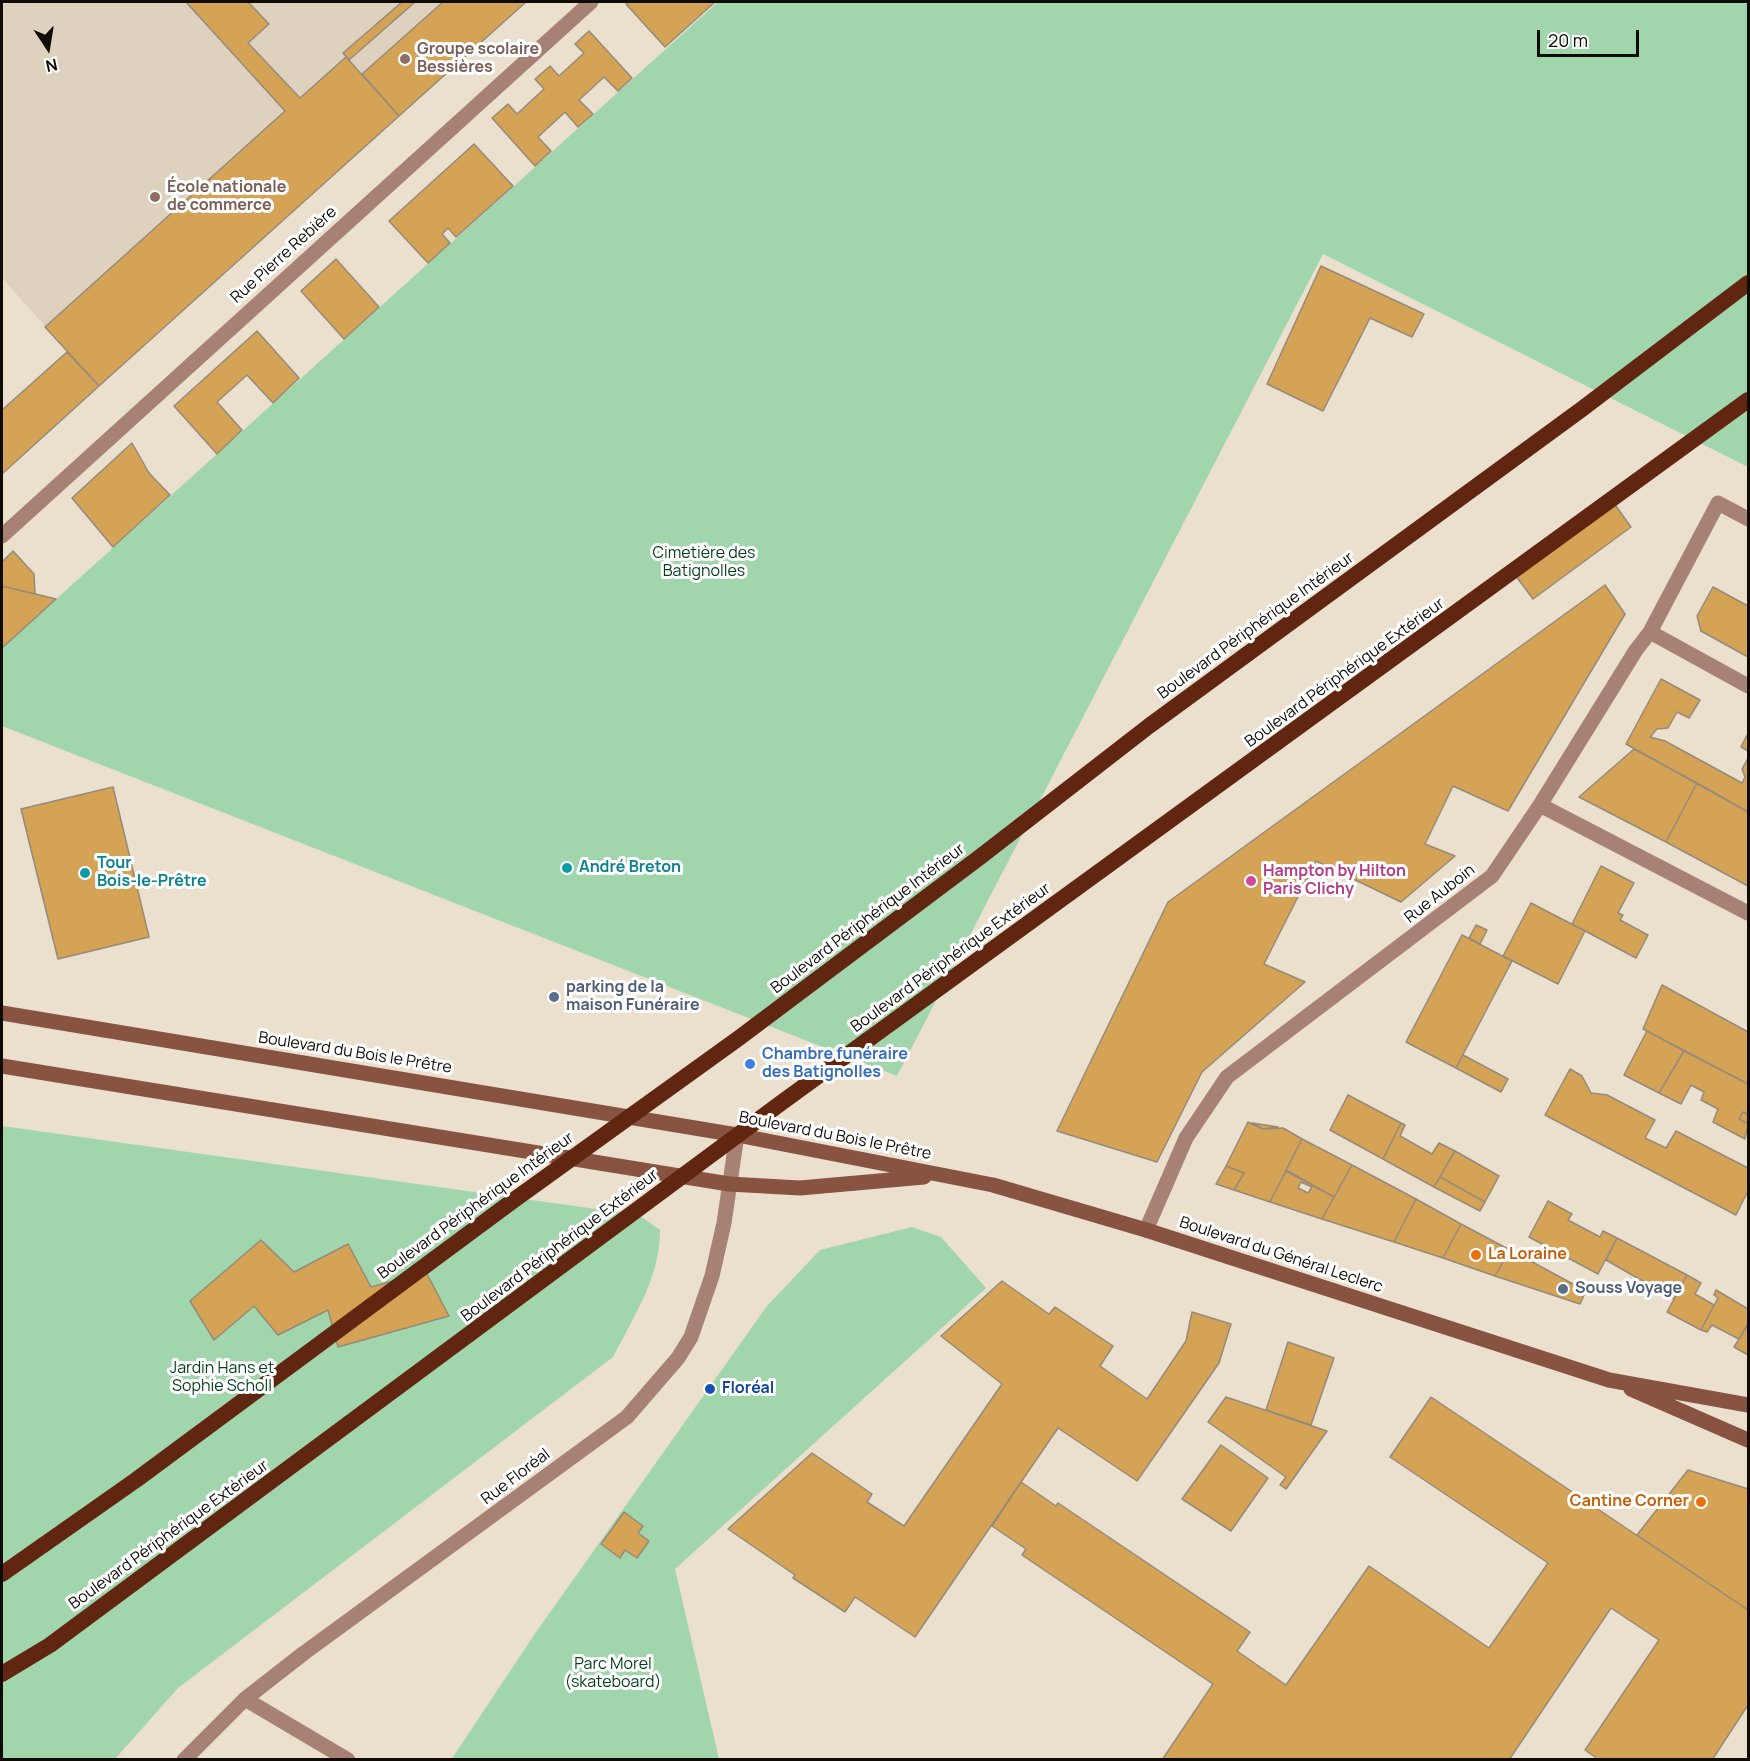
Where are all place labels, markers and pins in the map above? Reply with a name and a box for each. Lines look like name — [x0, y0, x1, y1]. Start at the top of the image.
place label: Groupe scolaire Bessières — [417, 40, 539, 78]
marker: Groupe scolaire Bessières — [398, 52, 412, 66]
place label: École nationale de commerce — [167, 178, 286, 216]
marker: École nationale de commerce — [148, 190, 162, 204]
place label: Tour Bois-le-Prêtre — [97, 854, 207, 892]
place label: André Breton — [579, 858, 681, 878]
marker: André Breton — [560, 861, 574, 875]
place label: Hampton by Hilton Paris Clichy — [1263, 862, 1406, 900]
marker: Tour Bois-le-Prêtre — [78, 866, 92, 880]
marker: Hampton by Hilton Paris Clichy — [1244, 874, 1258, 888]
place label: parking de la maison Funéraire — [566, 978, 700, 1016]
marker: parking de la maison Funéraire — [547, 990, 561, 1004]
place label: Chambre funéraire des Batignolles — [762, 1045, 908, 1083]
marker: Chambre funéraire des Batignolles — [743, 1057, 757, 1071]
place label: La Loraine — [1488, 1245, 1567, 1265]
marker: La Loraine — [1469, 1248, 1483, 1262]
place label: Souss Voyage — [1575, 1279, 1682, 1299]
marker: Souss Voyage — [1556, 1282, 1570, 1296]
place label: Floréal — [722, 1379, 774, 1399]
marker: Floréal — [703, 1382, 717, 1396]
place label: Cantine Corner — [1570, 1492, 1689, 1512]
marker: Cantine Corner — [1694, 1495, 1708, 1509]

